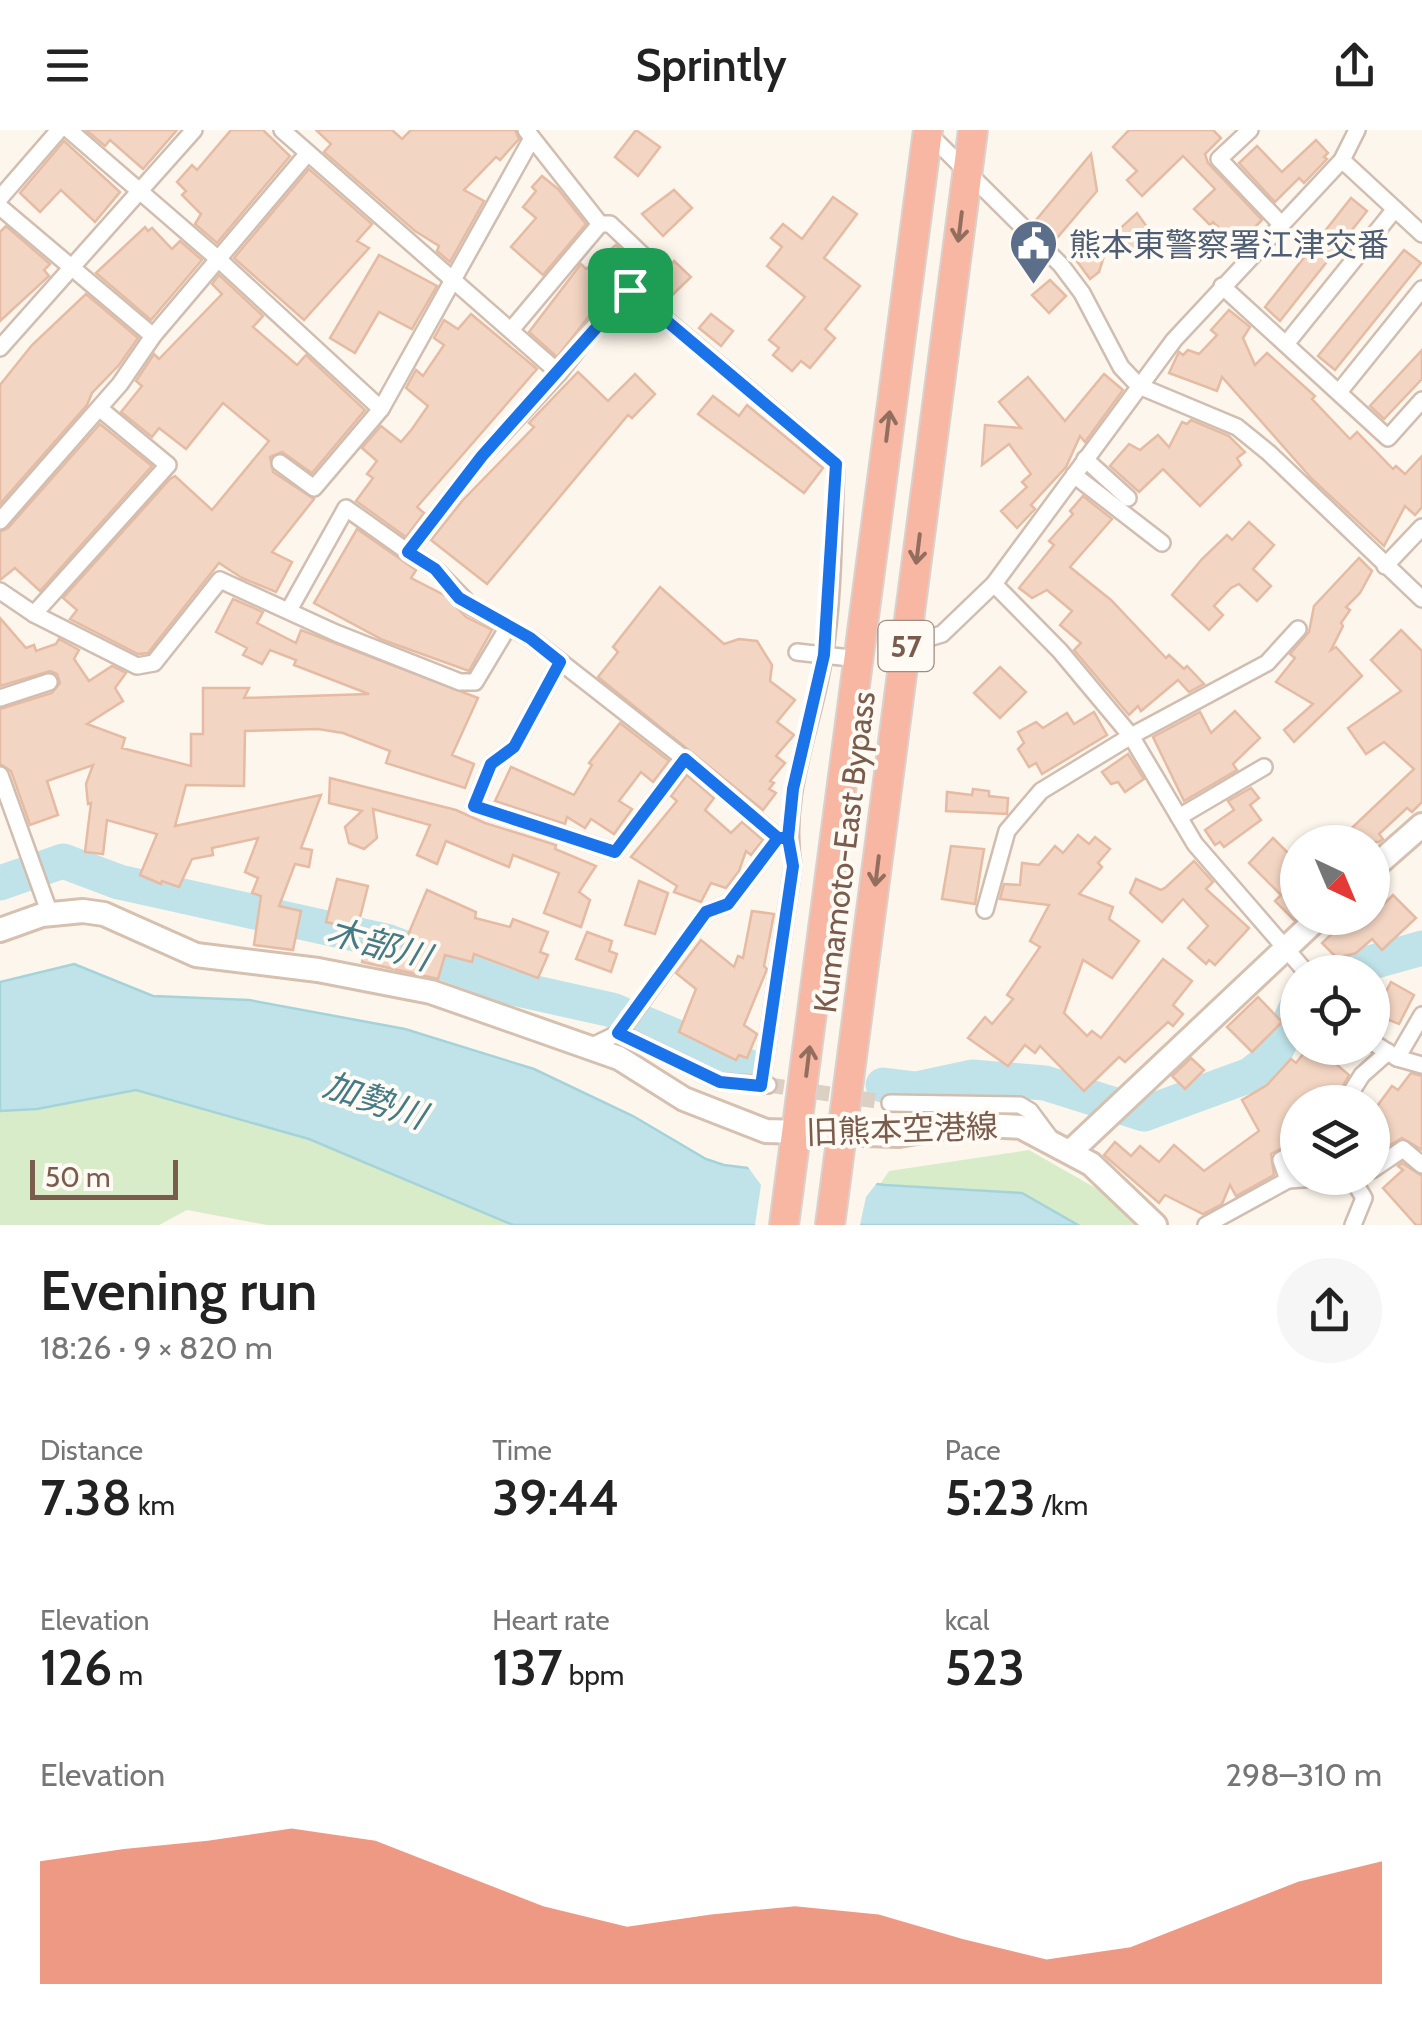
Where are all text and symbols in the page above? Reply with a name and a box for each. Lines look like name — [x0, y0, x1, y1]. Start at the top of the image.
icon: menu — [40, 38, 95, 93]
text: Sprintly — [635, 38, 787, 92]
icon: share — [1327, 38, 1382, 93]
one-way arrow — [950, 210, 969, 242]
public building icon: 熊本東警察署江津交番 — [1008, 218, 1060, 286]
place label: 熊本東警察署江津交番 — [1069, 225, 1389, 264]
pin — [588, 248, 673, 333]
icon: arrive — [603, 263, 658, 318]
one-way arrow — [879, 410, 898, 442]
one-way arrow — [908, 532, 927, 565]
road number: 57 — [878, 621, 934, 671]
street label: Kumamoto-East Bypass — [805, 689, 883, 1015]
north arrow — [1280, 825, 1390, 935]
map controls — [1280, 825, 1390, 1195]
one-way arrow — [867, 855, 886, 887]
water label: 木部川 — [323, 909, 439, 980]
button: locate — [1280, 955, 1390, 1065]
one-way arrow — [799, 1045, 818, 1077]
water label: 加勢川 — [318, 1063, 435, 1139]
button: layers — [1280, 1085, 1390, 1195]
street label: 旧熊本空港線 — [805, 1106, 999, 1152]
scale bar — [30, 1155, 178, 1200]
text: 50 m — [45, 1160, 111, 1194]
text: Evening run — [40, 1257, 317, 1324]
button: share — [1277, 1258, 1382, 1363]
text: 18:26 · 9 × 820 m — [40, 1328, 273, 1367]
text: Distance — [40, 1433, 143, 1467]
text: Time — [492, 1433, 552, 1467]
text: Pace — [945, 1433, 1001, 1467]
text: 7.38 — [40, 1467, 132, 1528]
text: 39:44 — [492, 1467, 619, 1528]
text: 5:23 — [945, 1467, 1036, 1528]
text: km — [132, 1488, 175, 1522]
text: /km — [1036, 1488, 1088, 1522]
text: Elevation — [40, 1603, 149, 1637]
text: Heart rate — [492, 1603, 610, 1637]
text: kcal — [945, 1603, 989, 1637]
text: 126 — [40, 1637, 112, 1698]
text: 137 — [492, 1637, 562, 1698]
text: 523 — [945, 1637, 1025, 1698]
text: m — [112, 1658, 143, 1692]
text: bpm — [562, 1658, 624, 1692]
text: Elevation — [40, 1755, 165, 1794]
text: 298–310 m — [1225, 1755, 1382, 1794]

